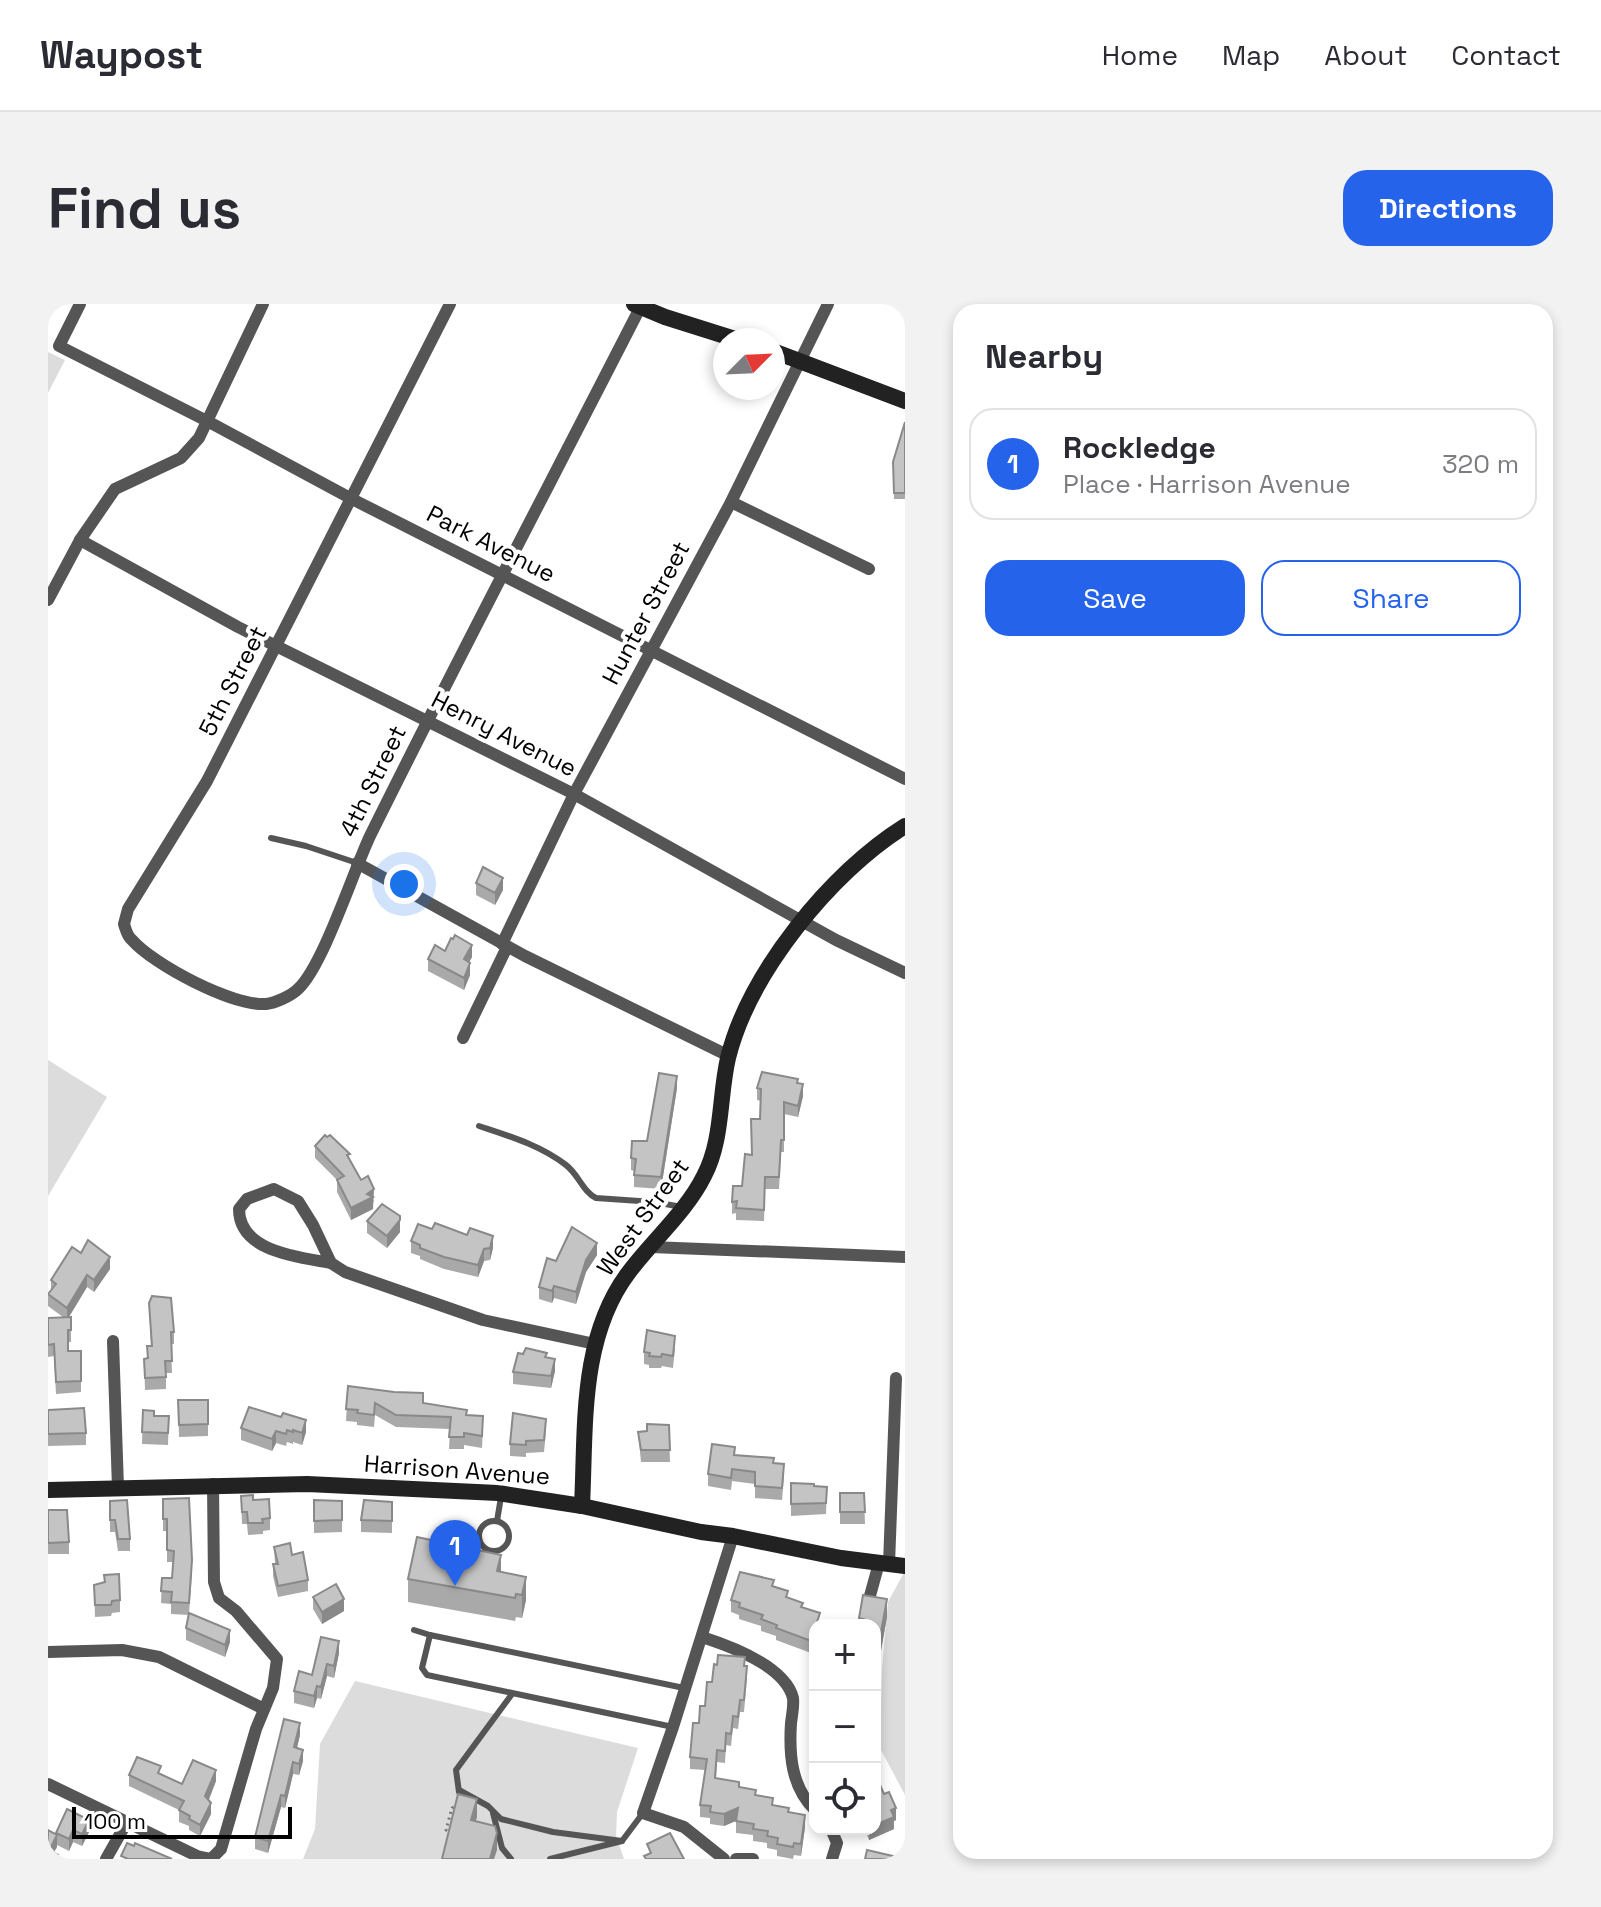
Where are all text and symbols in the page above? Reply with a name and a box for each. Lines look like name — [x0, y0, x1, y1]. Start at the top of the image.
text: Waypost — [40, 31, 203, 79]
text: Home — [1102, 37, 1178, 73]
text: Map — [1222, 37, 1280, 73]
text: About — [1324, 37, 1407, 73]
text: Contact — [1451, 37, 1561, 73]
button: Directions — [1343, 170, 1553, 246]
text: Find us — [48, 173, 241, 244]
north arrow — [713, 328, 785, 400]
text: Nearby — [985, 335, 1103, 378]
text: Rockledge — [1063, 428, 1216, 467]
text: 1 — [1007, 447, 1019, 481]
text: 320 m — [1442, 447, 1519, 481]
text: Place · Harrison Avenue — [1063, 467, 1351, 501]
street label: Park Avenue — [422, 498, 561, 589]
street label: Hunter Street — [595, 536, 696, 690]
button: Save — [985, 560, 1245, 636]
button: Share — [1261, 560, 1521, 636]
street label: 5th Street — [192, 620, 274, 741]
street label: Henry Avenue — [426, 684, 582, 783]
street label: 4th Street — [332, 720, 413, 842]
your location — [384, 864, 424, 904]
street label: West Street — [590, 1152, 696, 1282]
street label: Harrison Avenue — [363, 1448, 551, 1491]
pin: 1 — [429, 1520, 481, 1586]
map controls — [809, 1619, 881, 1835]
button: + — [809, 1619, 881, 1691]
button: − — [809, 1691, 881, 1763]
button: locate — [809, 1763, 881, 1835]
scale bar — [72, 1803, 292, 1839]
text: 100 m — [84, 1807, 146, 1835]

